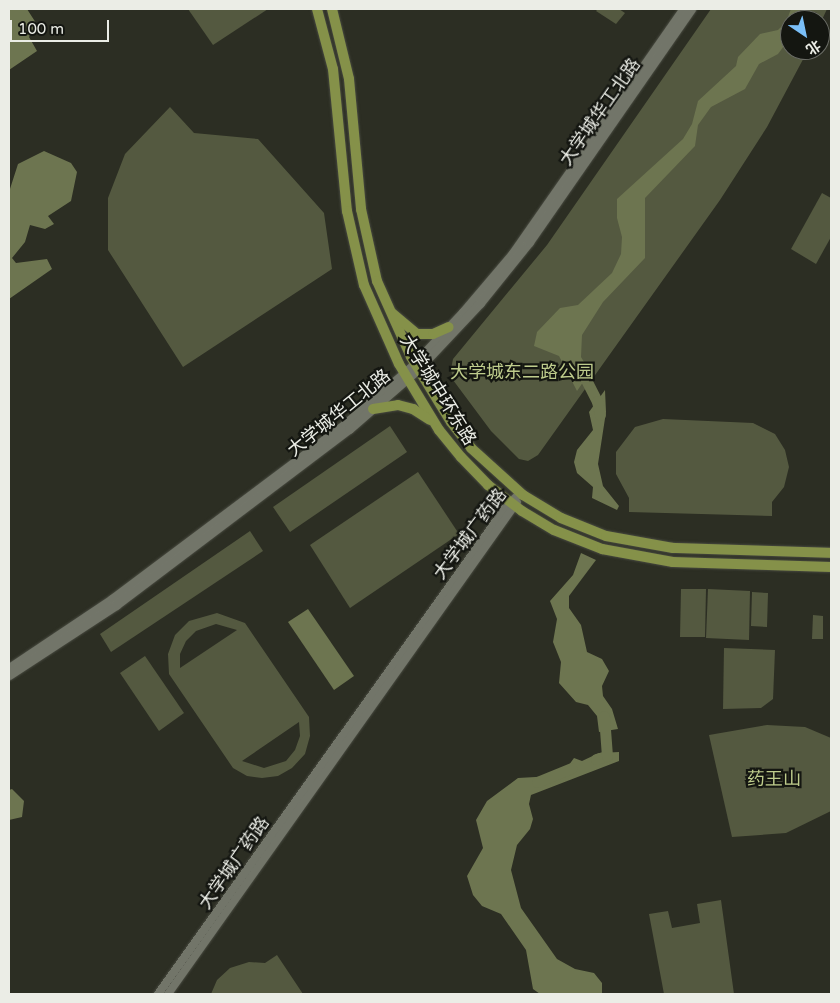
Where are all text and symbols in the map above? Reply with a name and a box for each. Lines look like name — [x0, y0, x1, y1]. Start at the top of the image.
scale bar — [12, 10, 111, 42]
north arrow — [780, 10, 830, 60]
text: 100 m — [18, 20, 64, 38]
text: 北 — [803, 36, 824, 58]
street label: 大学城华工北路 — [555, 54, 645, 170]
street label: 大学城中环东路 — [395, 331, 481, 449]
park label: 大学城东二路公园 — [450, 361, 594, 383]
street label: 大学城华工北路 — [283, 365, 395, 461]
street label: 大学城广药路 — [429, 484, 511, 584]
park label: 药王山 — [747, 768, 801, 790]
street label: 大学城广药路 — [194, 813, 274, 913]

